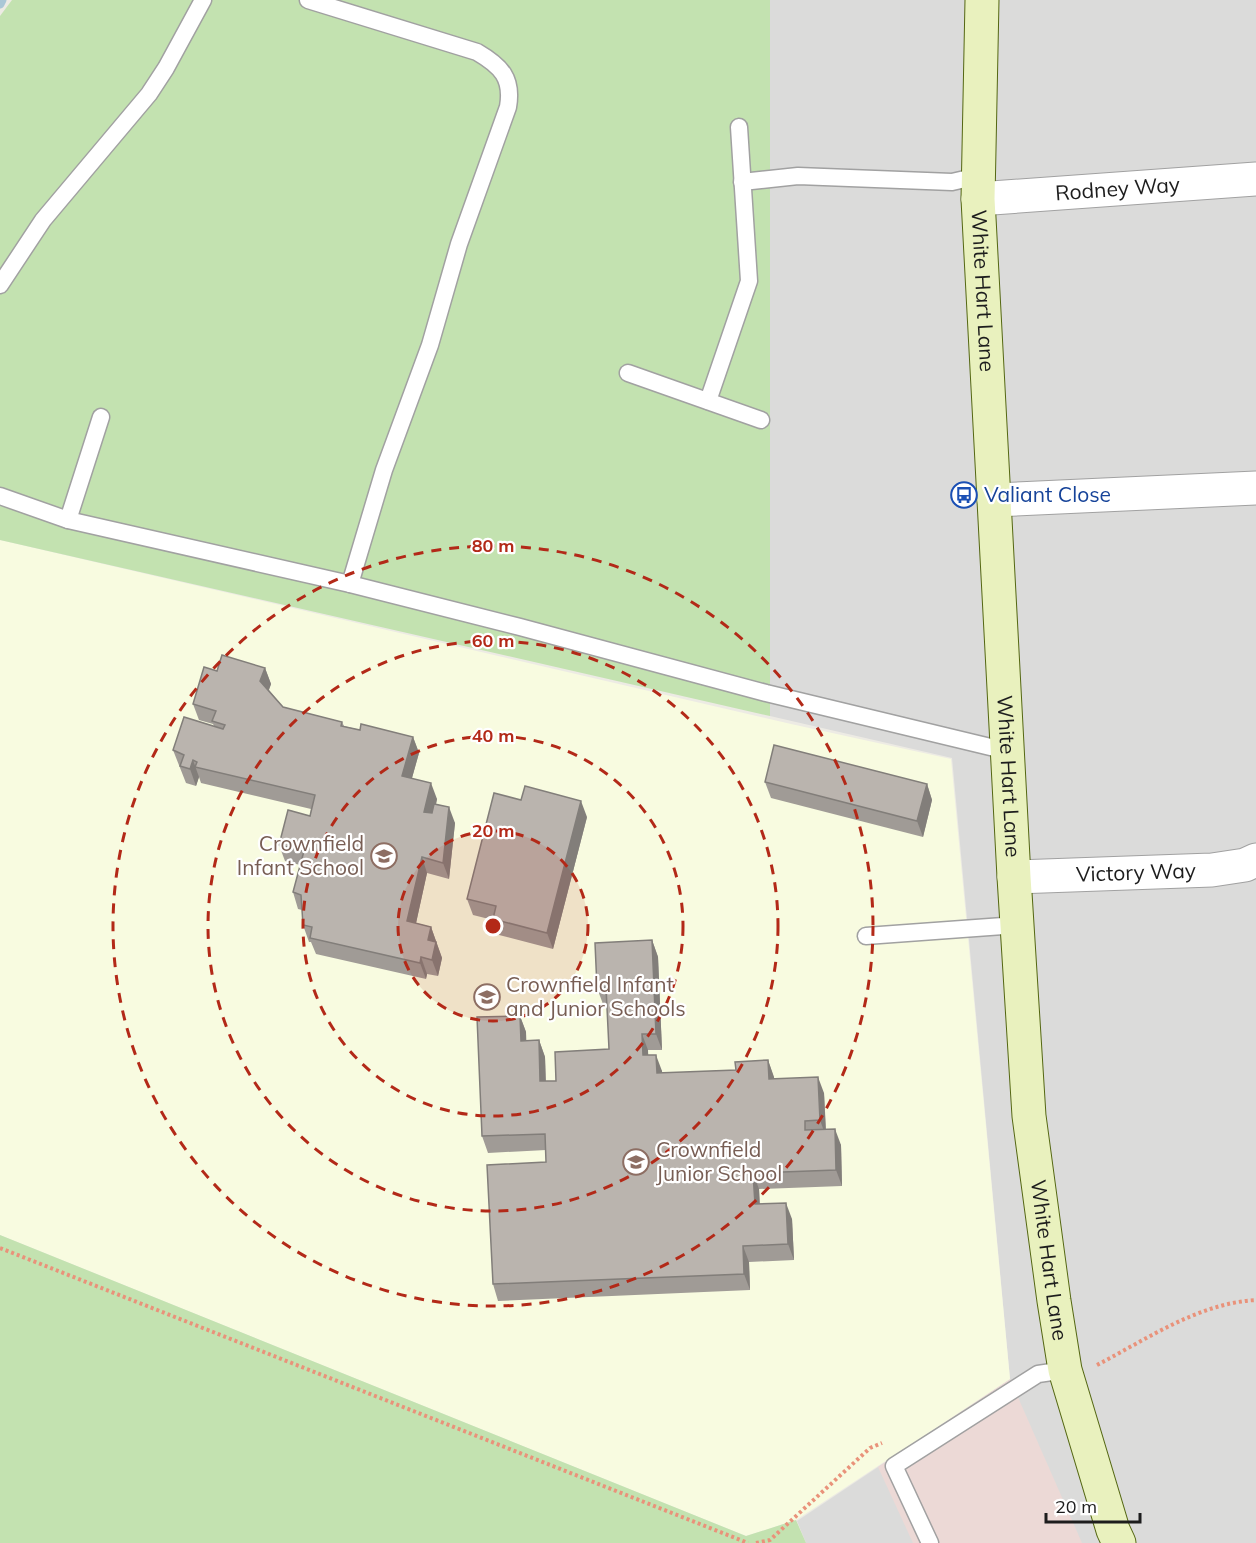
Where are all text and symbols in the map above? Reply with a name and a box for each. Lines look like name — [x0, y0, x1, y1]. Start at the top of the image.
street label: Rodney Way — [1054, 171, 1181, 205]
street label: White Hart Lane — [967, 209, 1001, 373]
bus stop icon: Valiant Close — [949, 480, 979, 510]
place label: Valiant Close — [984, 481, 1111, 507]
text: 80 m — [472, 534, 514, 557]
text: 60 m — [472, 629, 514, 652]
street label: White Hart Lane — [992, 694, 1027, 858]
text: 40 m — [472, 724, 514, 747]
text: 20 m — [472, 819, 514, 842]
place label: Crownfield Infant School — [237, 830, 364, 880]
school or university icon: Crownfield Infant School — [369, 841, 399, 871]
street label: Victory Way — [1075, 857, 1196, 887]
centre of rings — [483, 916, 503, 936]
place label: Crownfield Infant and Junior Schools — [506, 971, 686, 1021]
school or university icon: Crownfield Infant and Junior Schools — [472, 982, 502, 1012]
place label: Crownfield Junior School — [656, 1136, 782, 1186]
school or university icon: Crownfield Junior School — [621, 1147, 651, 1177]
street label: White Hart Lane — [1026, 1178, 1074, 1342]
scale bar — [1046, 1486, 1140, 1524]
text: 20 m — [1055, 1495, 1097, 1518]

